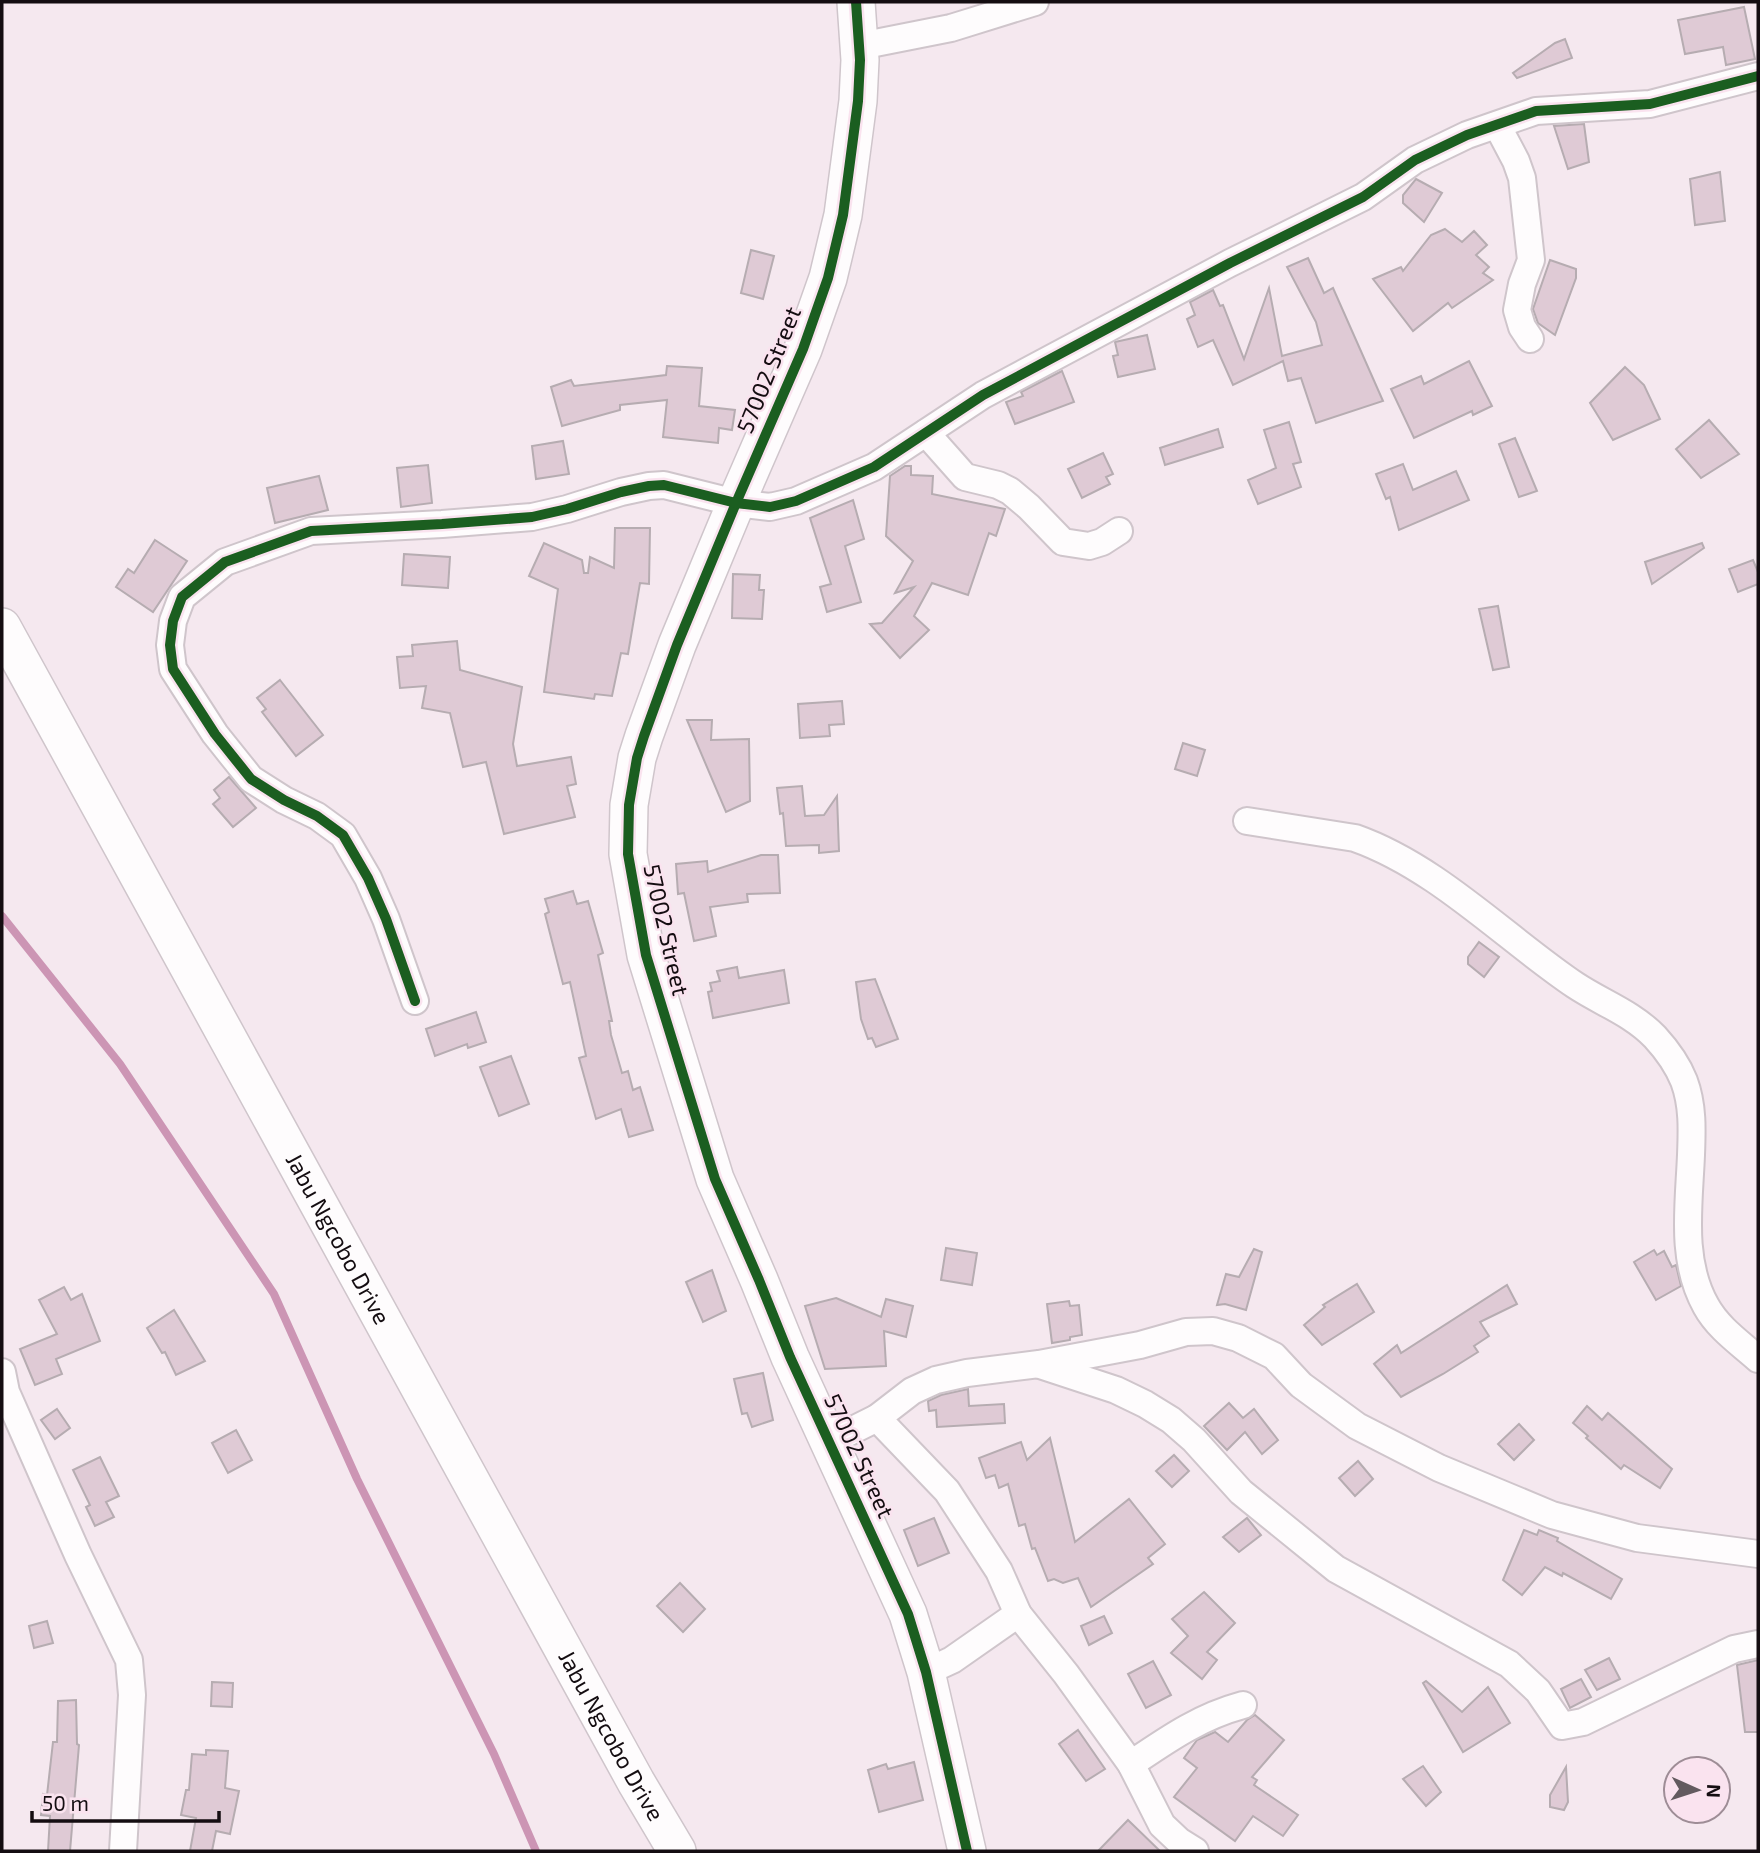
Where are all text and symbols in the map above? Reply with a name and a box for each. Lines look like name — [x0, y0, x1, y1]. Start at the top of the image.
street label: 57002 Street — [730, 302, 806, 437]
street label: 57002 Street — [638, 861, 696, 998]
street label: Jabu Ngcobo Drive — [281, 1148, 397, 1329]
street label: 57002 Street — [819, 1389, 901, 1522]
street label: Jabu Ngcobo Drive — [553, 1645, 671, 1826]
north arrow — [1662, 1755, 1732, 1825]
scale bar — [32, 1780, 219, 1824]
text: N — [1703, 1783, 1726, 1798]
text: 50 m — [42, 1790, 89, 1815]

